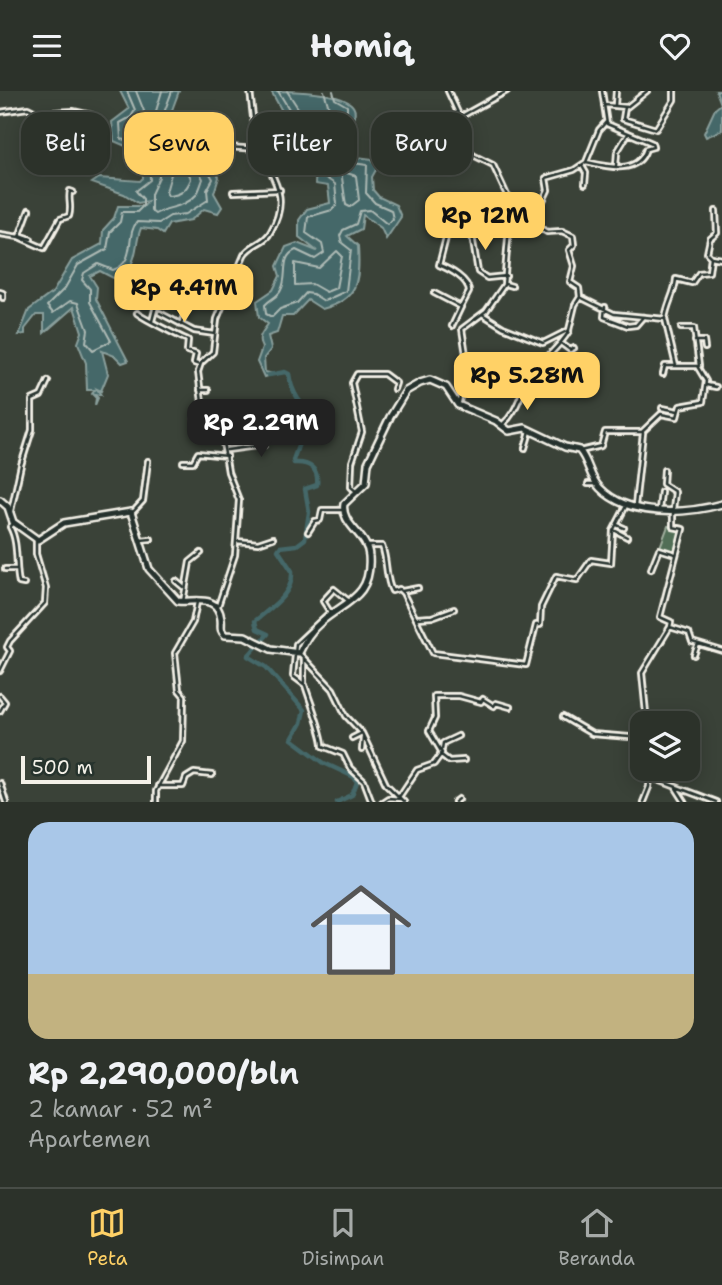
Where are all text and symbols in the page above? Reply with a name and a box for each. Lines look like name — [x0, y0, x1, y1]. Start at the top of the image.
text: Homiq — [310, 24, 412, 67]
icon: menu — [28, 27, 66, 65]
icon: heart — [656, 27, 694, 65]
chip: Beli — [21, 112, 110, 175]
chip: Sewa — [124, 112, 234, 175]
chip: Filter — [248, 112, 357, 175]
chip: Baru — [371, 112, 472, 175]
pin: Rp 12M — [428, 193, 542, 252]
text: Rp 12M — [441, 200, 529, 230]
pin: Rp 4.41M — [112, 265, 256, 324]
text: Rp 4.41M — [130, 272, 238, 302]
pin: Rp 5.28M — [455, 353, 599, 412]
text: Rp 5.28M — [470, 360, 584, 390]
pin: Rp 2.29M — [189, 399, 333, 459]
text: Rp 2.29M — [203, 407, 319, 437]
map controls — [630, 711, 700, 781]
button: layers — [630, 711, 700, 781]
scale bar — [21, 753, 150, 785]
text: 500 m — [32, 755, 93, 780]
icon: home — [298, 867, 424, 993]
text: Rp 2,290,000/bln — [28, 1053, 299, 1094]
text: 2 kamar · 52 m² — [28, 1094, 213, 1124]
text: Apartemen — [28, 1124, 151, 1154]
tab: Peta — [87, 1204, 128, 1271]
tab: Disimpan — [302, 1204, 384, 1271]
tab: Beranda — [558, 1204, 635, 1271]

